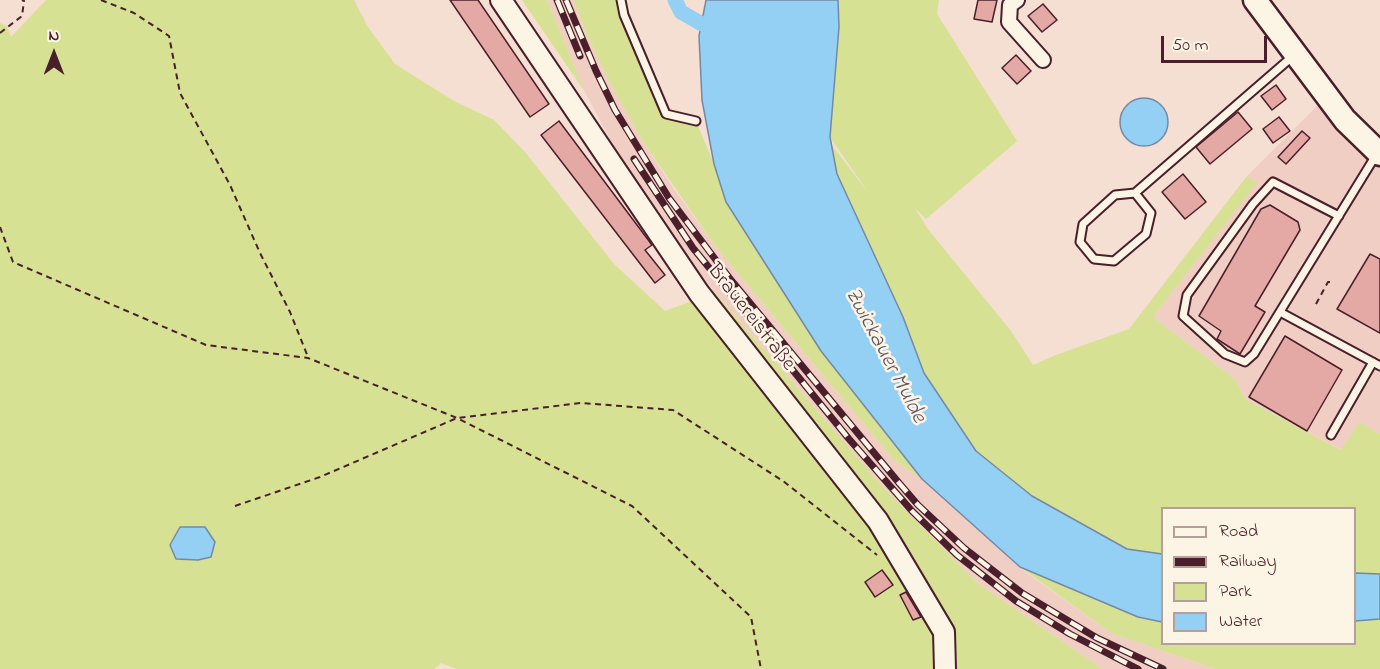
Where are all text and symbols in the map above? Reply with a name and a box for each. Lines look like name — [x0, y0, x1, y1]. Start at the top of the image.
north arrow — [24, 24, 84, 84]
text: N — [49, 24, 59, 48]
scale bar — [1164, 24, 1270, 62]
text: 50 m — [1172, 33, 1209, 59]
street label: Brauereistraße — [700, 259, 800, 377]
water label: Zwickauer Mulde — [837, 284, 931, 428]
legend — [1161, 507, 1356, 645]
text: Road — [1219, 519, 1258, 545]
text: Railway — [1219, 549, 1276, 575]
text: Park — [1219, 579, 1252, 605]
text: Water — [1219, 609, 1262, 635]

